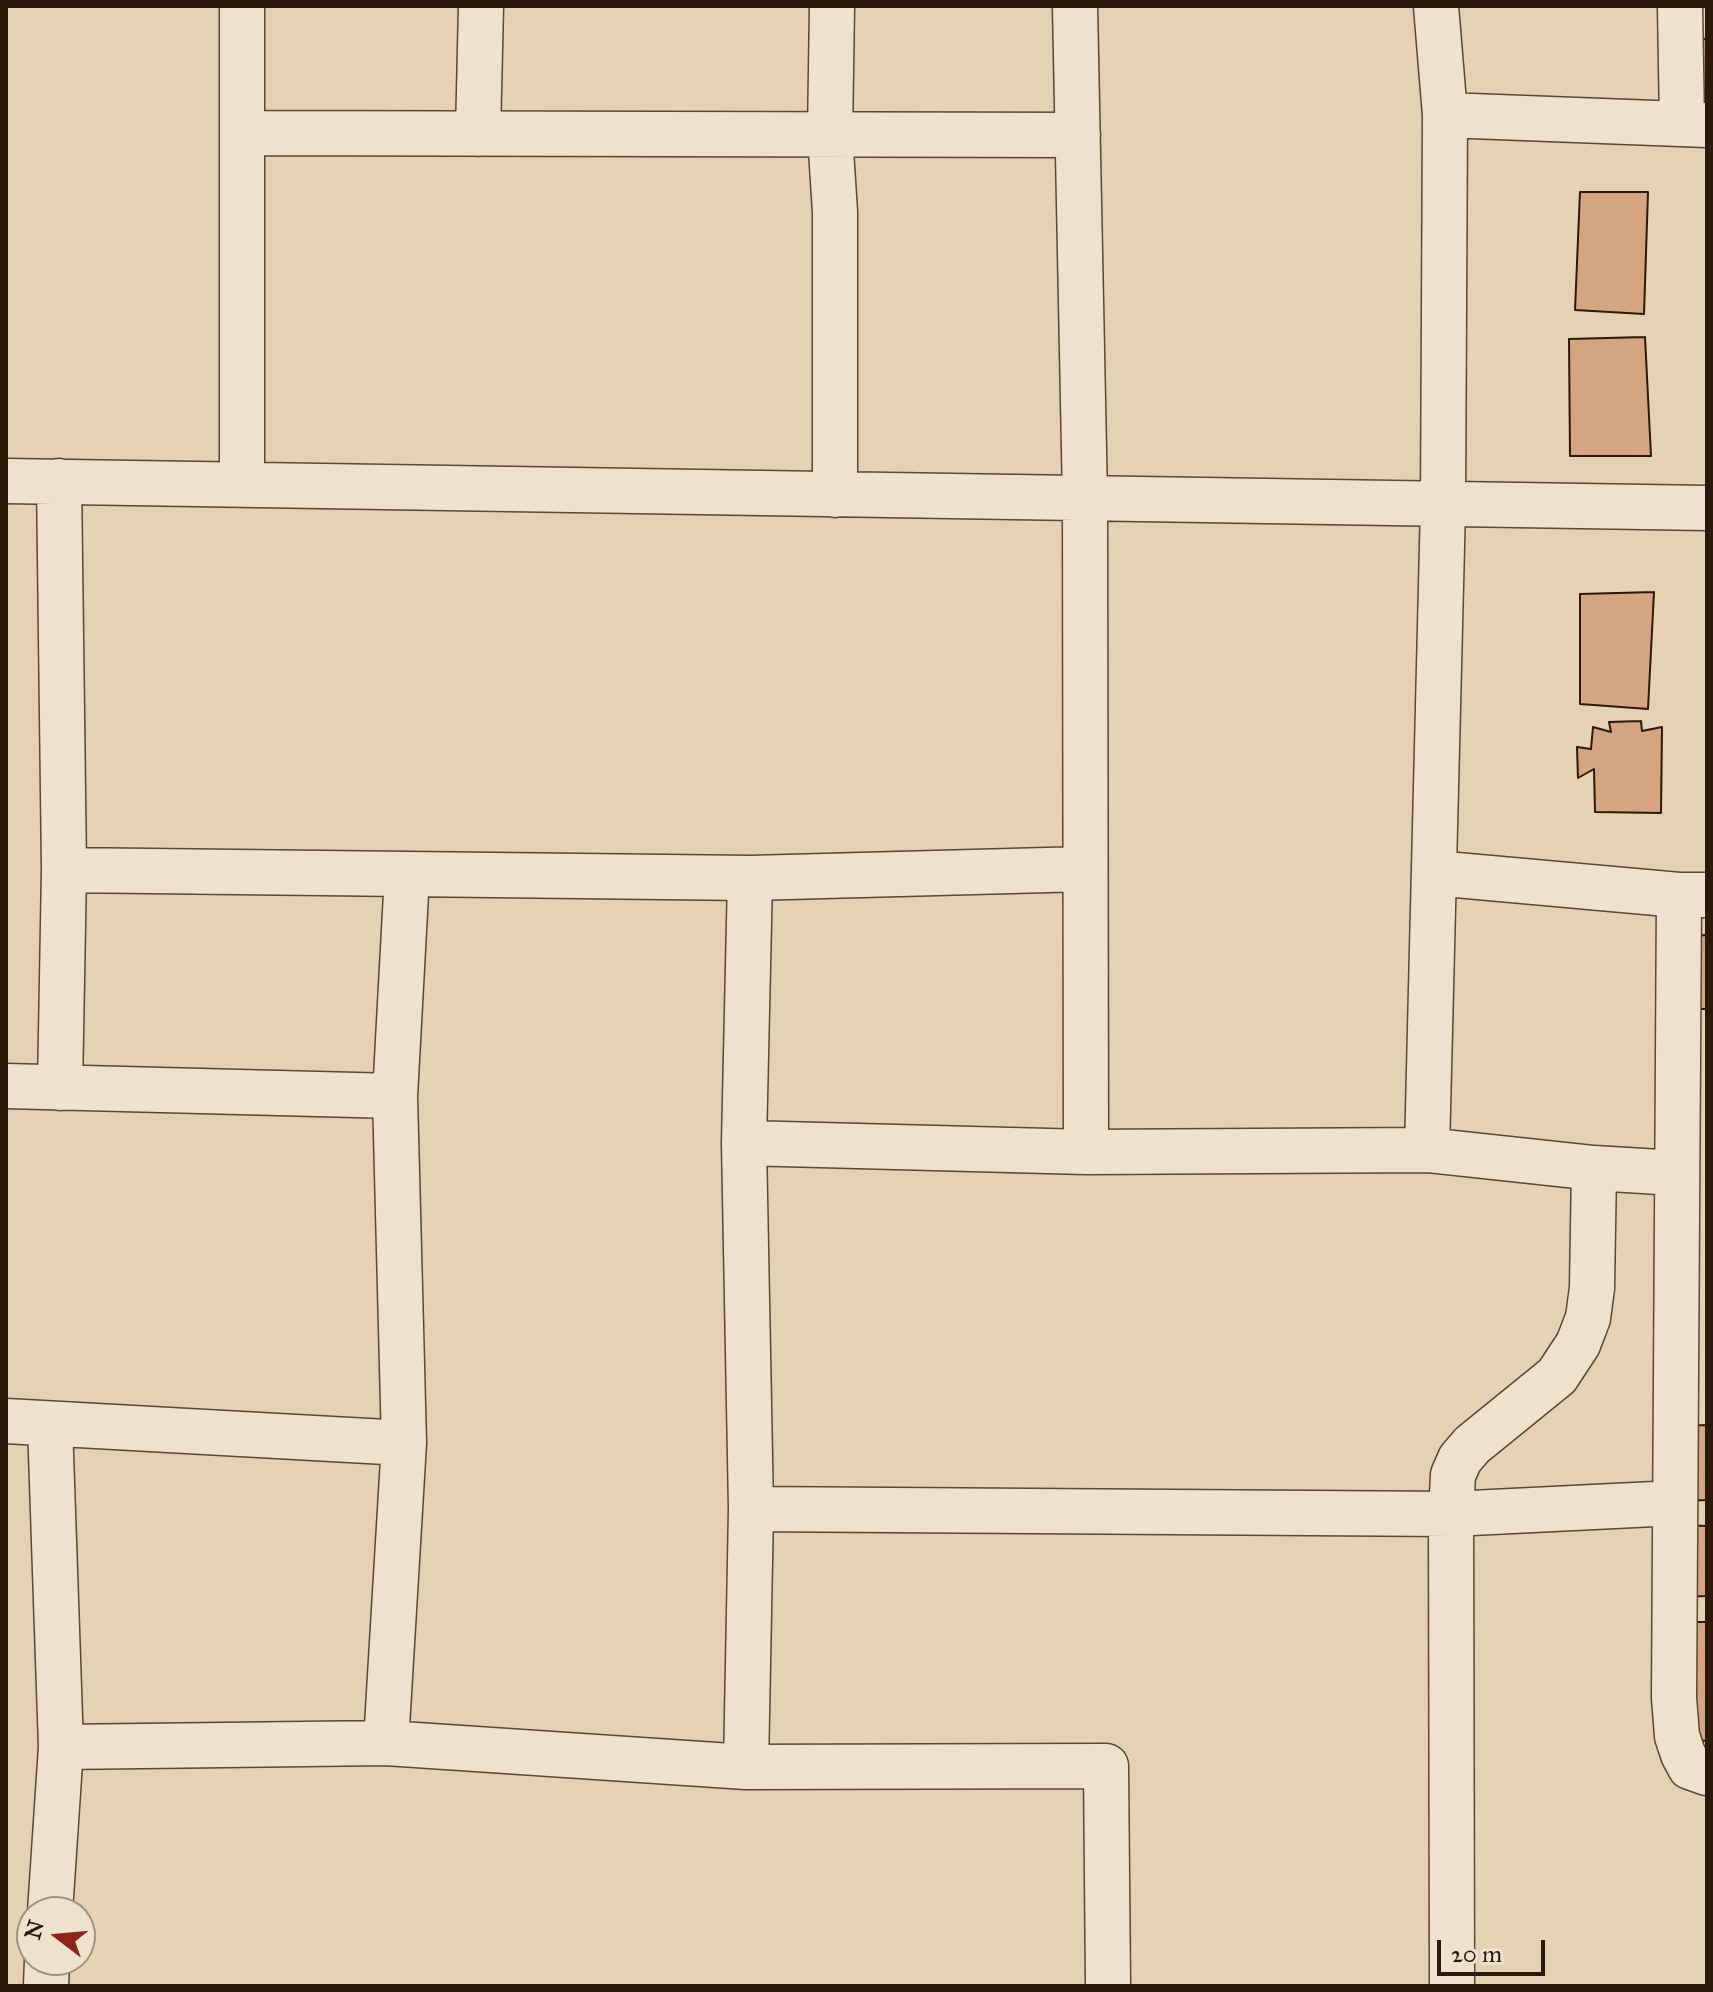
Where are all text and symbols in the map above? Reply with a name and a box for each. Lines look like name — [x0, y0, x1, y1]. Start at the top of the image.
north arrow — [16, 1896, 96, 1976]
text: N — [19, 1917, 50, 1943]
scale bar — [1441, 1924, 1549, 1974]
text: 20 m — [1451, 1939, 1502, 1969]

